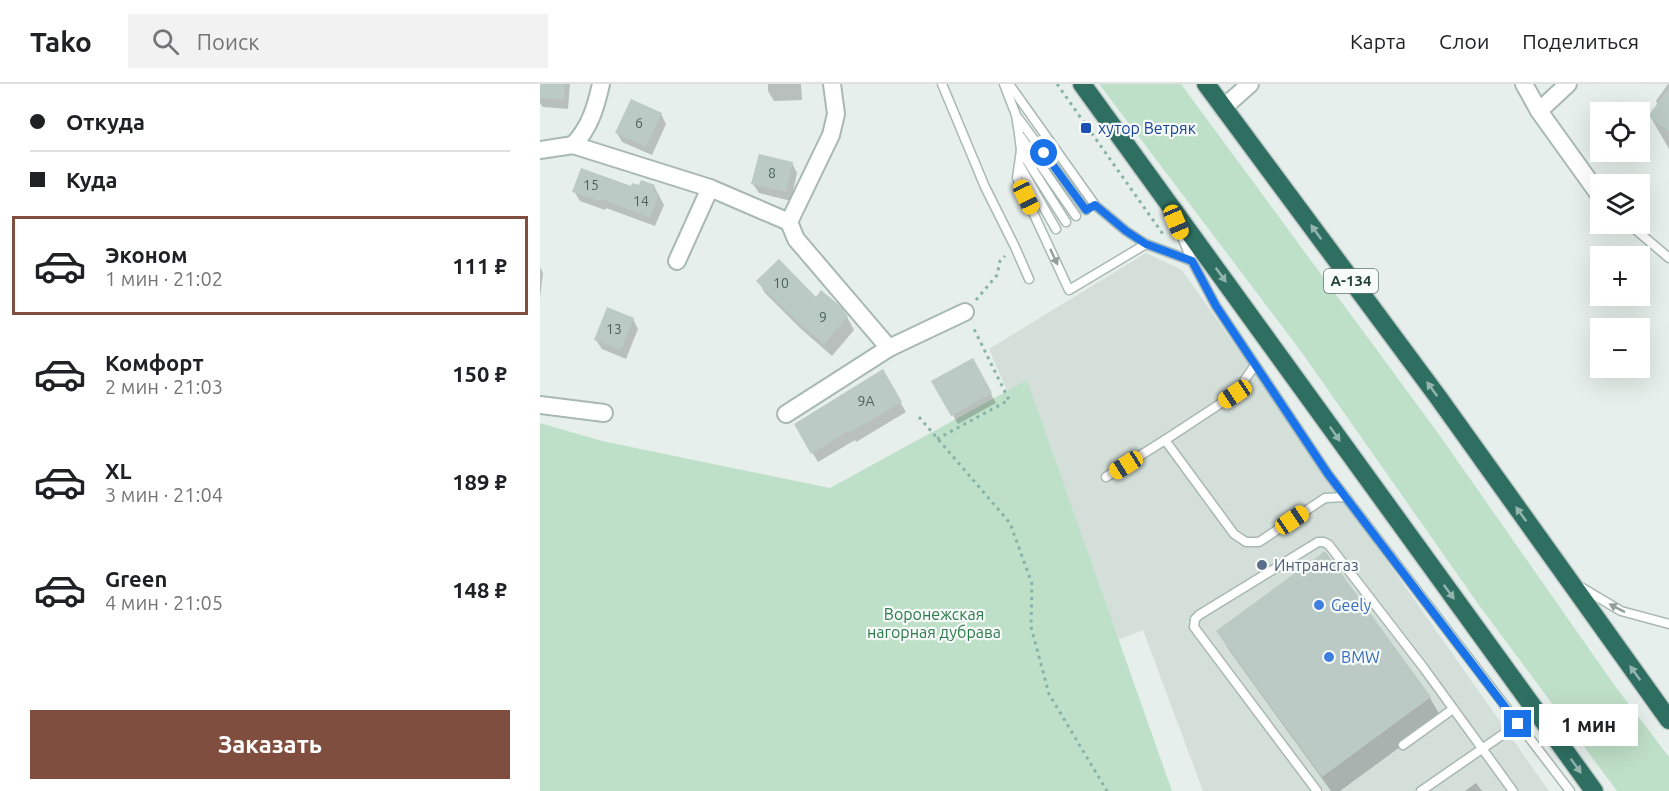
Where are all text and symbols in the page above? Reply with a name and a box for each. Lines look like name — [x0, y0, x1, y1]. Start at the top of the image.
search box — [128, 14, 548, 68]
icon: search — [149, 25, 182, 58]
text: Tako — [30, 26, 92, 57]
text: Поиск — [197, 29, 259, 54]
text: Карта — [1350, 29, 1406, 53]
text: Слои — [1439, 29, 1489, 53]
text: Поделиться — [1522, 29, 1639, 53]
map controls — [1590, 102, 1650, 378]
button: locate — [1590, 102, 1650, 162]
text: Откуда — [66, 109, 145, 134]
house number: 6 — [635, 115, 643, 131]
place label: хутор Ветряк — [1098, 119, 1196, 137]
marker: хутор Ветряк — [1079, 121, 1093, 135]
route start — [1030, 139, 1057, 166]
house number: 8 — [768, 165, 776, 181]
text: Куда — [66, 167, 117, 192]
button: layers — [1590, 174, 1650, 234]
house number: 15 — [583, 177, 599, 193]
car — [1010, 177, 1042, 217]
house number: 14 — [633, 193, 649, 209]
car — [1161, 202, 1191, 242]
one-way arrow — [1310, 225, 1322, 240]
icon: car — [33, 239, 87, 293]
text: Эконом — [105, 242, 187, 267]
button: + — [1590, 246, 1650, 306]
one-way arrow — [1049, 249, 1058, 266]
text: 111 ₽ — [452, 253, 507, 278]
text: 1 мин · 21:02 — [105, 267, 223, 290]
one-way arrow — [1214, 268, 1226, 283]
road number: А-134 — [1324, 269, 1378, 293]
house number: 10 — [773, 275, 789, 291]
house number: 9 — [819, 309, 827, 325]
button: − — [1590, 318, 1650, 378]
house number: 13 — [606, 321, 622, 337]
icon: car — [33, 347, 87, 401]
text: Комфорт — [105, 350, 204, 375]
text: 150 ₽ — [452, 361, 507, 386]
text: 2 мин · 21:03 — [105, 375, 223, 398]
car — [1215, 376, 1255, 412]
one-way arrow — [1426, 382, 1438, 397]
house number: 9А — [858, 393, 875, 409]
one-way arrow — [1328, 426, 1340, 441]
car — [1106, 448, 1146, 482]
icon: car — [33, 455, 87, 509]
text: XL — [105, 458, 132, 483]
text: 189 ₽ — [452, 469, 507, 494]
text: 3 мин · 21:04 — [105, 483, 223, 506]
car — [1272, 502, 1312, 538]
one-way arrow — [1515, 507, 1527, 523]
place label: Интрансгаз — [1274, 556, 1359, 574]
marker: Интрансгаз — [1255, 558, 1269, 572]
icon: car — [33, 563, 87, 617]
text: Green — [105, 566, 167, 591]
text: 148 ₽ — [452, 577, 507, 602]
one-way arrow — [1443, 583, 1455, 599]
text: 4 мин · 21:05 — [105, 591, 223, 614]
place label: Geely — [1331, 596, 1371, 614]
marker: Geely — [1312, 598, 1326, 612]
one-way arrow — [1608, 603, 1625, 612]
park label: Воронежская нагорная дубрава — [867, 605, 1001, 641]
place label: BMW — [1341, 648, 1380, 666]
marker: BMW — [1322, 650, 1336, 664]
one-way arrow — [1629, 665, 1641, 681]
callout: 1 мин — [1539, 703, 1638, 745]
button: Заказать — [30, 710, 510, 779]
route end — [1504, 710, 1531, 737]
text: 1 мин — [1561, 713, 1616, 736]
one-way arrow — [1570, 758, 1582, 774]

